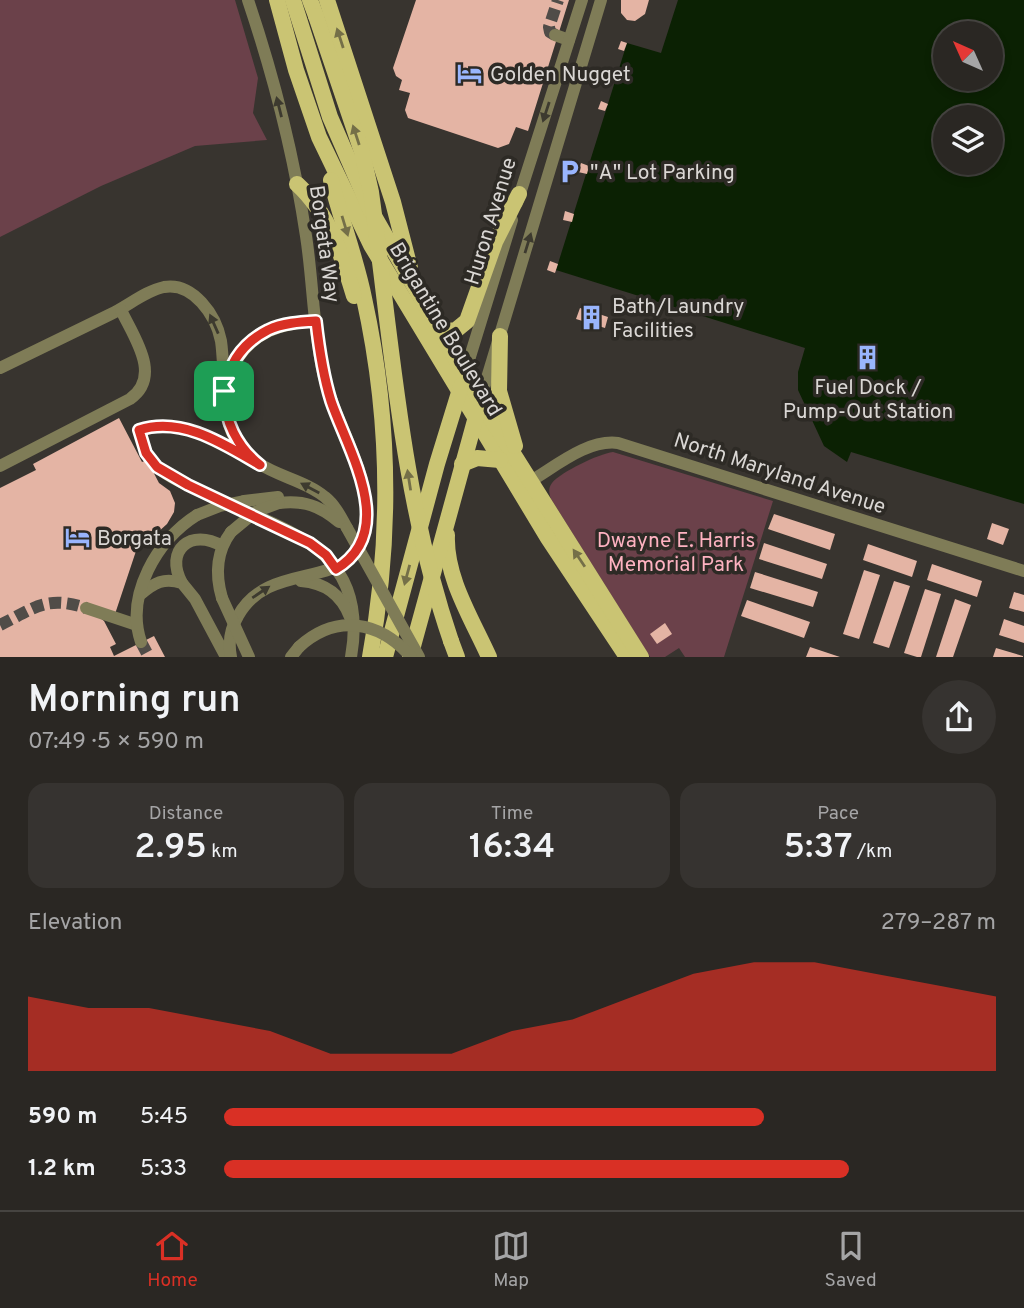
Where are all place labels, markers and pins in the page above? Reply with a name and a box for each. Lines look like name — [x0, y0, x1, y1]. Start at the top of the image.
hotel icon: Golden Nugget — [456, 60, 484, 88]
place label: Golden Nugget — [490, 62, 631, 89]
parking icon: "A" Lot Parking — [556, 158, 584, 186]
place label: "A" Lot Parking — [590, 160, 735, 187]
place label: Bath/Laundry Facilities — [612, 294, 744, 345]
building icon: Bath/Laundry Facilities — [578, 304, 606, 332]
building icon: Fuel Dock / Pump-Out Station — [854, 344, 882, 372]
pin — [194, 361, 254, 421]
place label: Fuel Dock / Pump-Out Station — [783, 375, 953, 426]
hotel icon: Borgata — [63, 524, 91, 552]
place label: Borgata — [97, 526, 172, 553]

